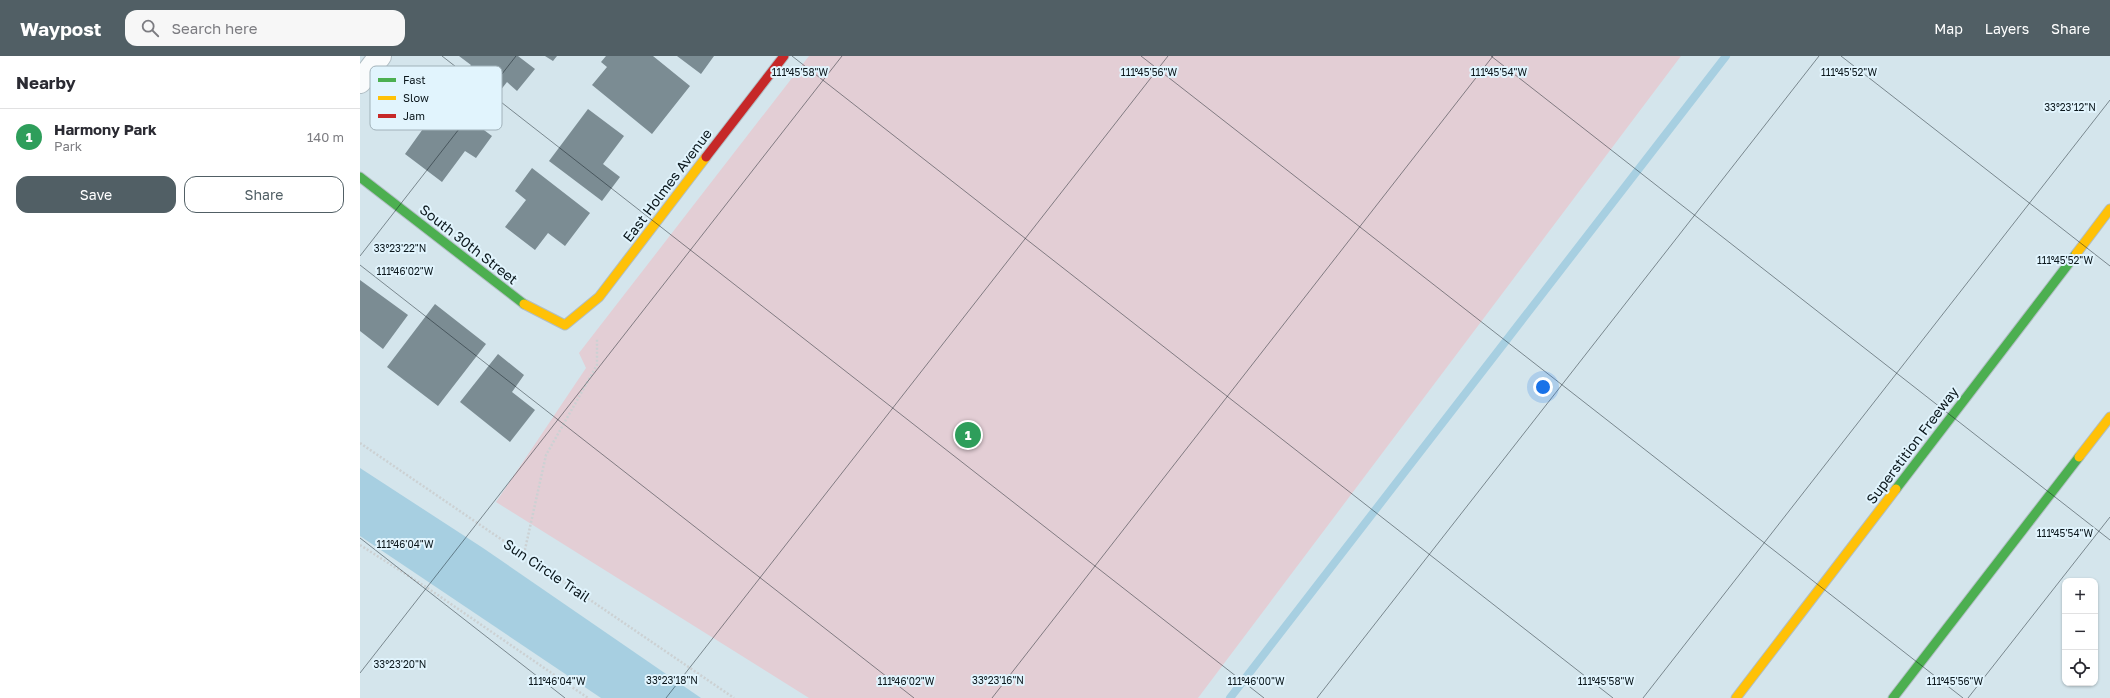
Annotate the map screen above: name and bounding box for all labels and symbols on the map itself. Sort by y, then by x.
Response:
legend [370,66,502,130]
text: 111°45'58"W [772,66,829,78]
text: 111°45'56"W [1121,66,1178,78]
text: 111°45'54"W [1471,66,1528,78]
text: 111°45'52"W [1821,66,1877,78]
text: Fast [403,73,426,86]
text: Slow [403,91,429,104]
text: 33°23'12"N [2044,101,2096,113]
text: Jam [403,109,425,122]
street label: East Holmes Avenue [619,125,715,245]
street label: South 30th Street [417,200,521,288]
text: 33°23'22"N [374,242,426,254]
text: 111°45'52"W [2037,254,2093,266]
text: 111°46'02"W [377,265,434,277]
your location [1533,377,1553,397]
street label: Superstition Freeway [1862,383,1962,507]
pin: 1 [955,420,981,450]
text: 111°45'54"W [2037,527,2094,539]
street label: Sun Circle Trail [501,535,593,605]
text: 111°46'04"W [376,538,434,550]
text: 33°23'20"N [374,658,426,670]
text: 33°23'18"N [646,674,698,686]
text: 33°23'16"N [972,674,1024,686]
text: 111°46'04"W [528,675,586,687]
text: 111°46'02"W [878,675,935,687]
text: 111°46'00"W [1227,675,1285,687]
text: 111°45'58"W [1578,675,1635,687]
text: 111°45'56"W [1927,675,1984,687]

